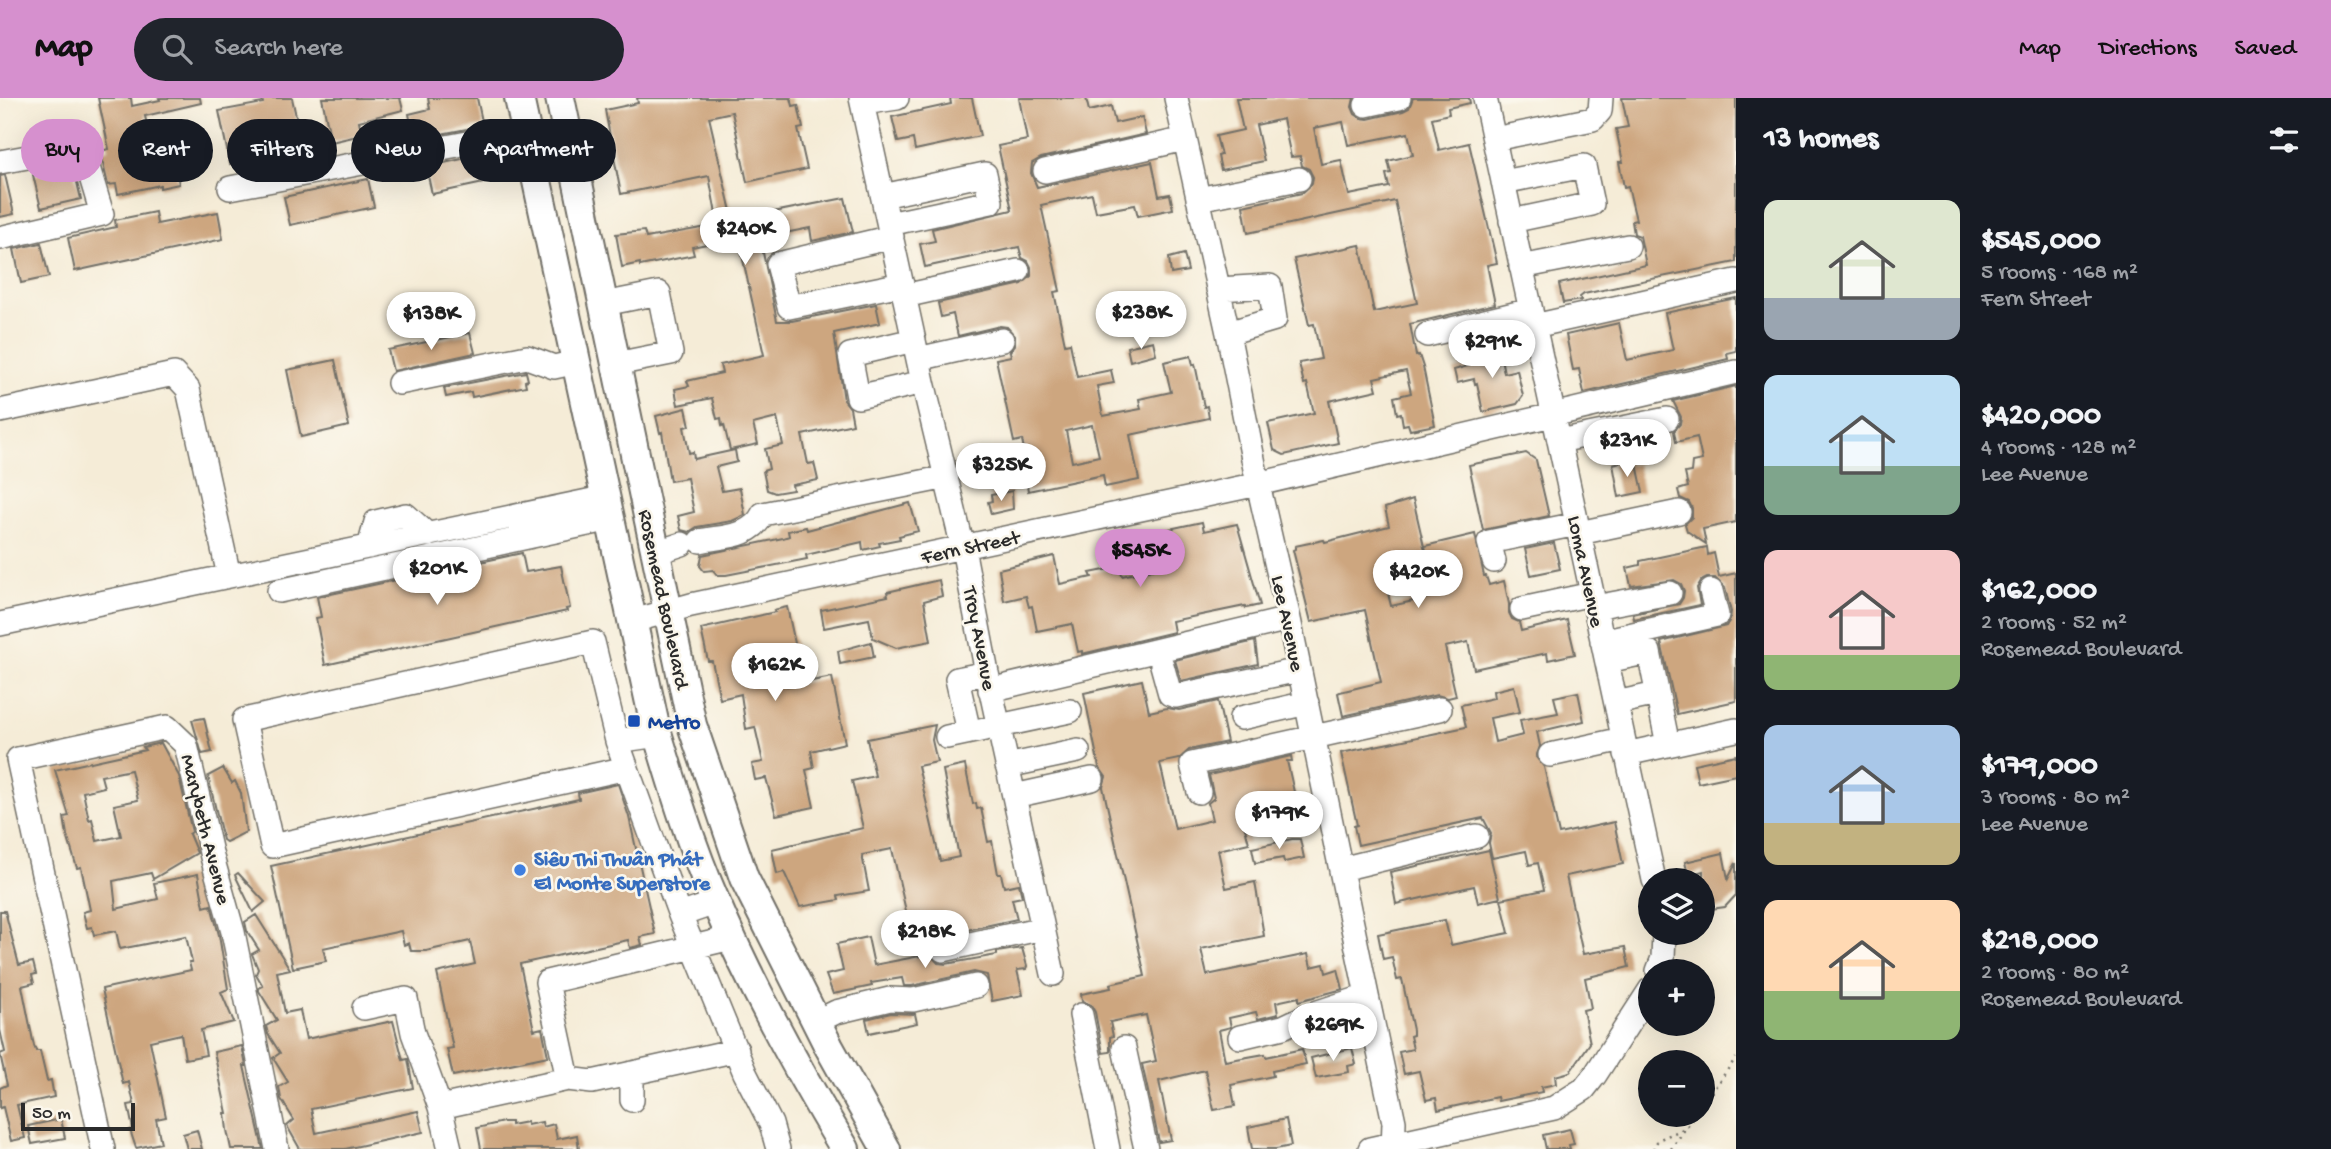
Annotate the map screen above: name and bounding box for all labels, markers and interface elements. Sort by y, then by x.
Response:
search box [134,18,624,81]
text: Map [35,30,92,68]
icon: search [158,30,196,68]
text: Search here [214,34,343,65]
text: Map [2019,35,2061,64]
text: Directions [2099,35,2197,64]
text: Saved [2235,35,2296,64]
chip: Buy [21,119,104,182]
chip: Rent [118,119,213,182]
chip: Filters [227,119,337,182]
chip: New [351,119,445,182]
chip: Apartment [459,119,616,182]
icon: filters [2265,121,2303,159]
text: 13 homes [1764,123,1878,158]
pin: $240K [696,208,794,267]
text: $240K [716,216,774,243]
text: $545,000 [1981,225,2101,260]
icon: home [1820,228,1904,312]
text: 5 rooms · 168 m² [1981,260,2138,287]
text: Fern Street [1981,287,2091,314]
pin: $138K [382,292,480,352]
pin: $238K [1092,292,1190,351]
text: $238K [1112,300,1170,327]
text: $138K [403,301,459,328]
pin: $291K [1443,320,1541,380]
text: $291K [1464,329,1520,356]
text: $420,000 [1981,400,2101,435]
icon: home [1820,403,1904,487]
pin: $231K [1578,420,1676,479]
text: $231K [1599,428,1655,455]
text: 4 rooms · 128 m² [1981,435,2136,462]
pin: $325K [952,444,1050,503]
text: $325K [972,452,1030,479]
text: Lee Avenue [1981,462,2088,489]
street label: Rosemead Boulevard [630,508,693,693]
street label: Loma Avenue [1560,514,1608,631]
street label: Fern Street [918,526,1025,572]
pin: $545K [1091,530,1189,589]
text: $545K [1111,538,1169,565]
pin: $201K [388,547,486,607]
pin: $420K [1369,550,1467,610]
text: $201K [409,556,465,583]
text: $420K [1389,559,1447,586]
street label: Lee Avenue [1263,573,1308,675]
text: $162,000 [1981,575,2097,610]
icon: home [1820,578,1904,662]
street label: Troy Avenue [955,584,1000,694]
text: 2 rooms · 52 m² [1981,610,2127,637]
text: Rosemead Boulevard [1981,637,2181,664]
pin: $162K [726,644,824,703]
text: $162K [747,652,803,679]
place label: Metro [648,712,700,737]
marker: Metro [626,713,642,729]
text: $179,000 [1981,750,2098,785]
street label: Marybeth Avenue [173,752,235,909]
icon: home [1820,753,1904,837]
text: 3 rooms · 80 m² [1981,785,2130,812]
pin: $179K [1230,792,1328,851]
text: $179K [1251,800,1307,827]
text: Lee Avenue [1981,812,2088,839]
place label: Siêu Thi Thuân Phát El Monte Superstore [534,849,711,898]
marker: Siêu Thi Thuân Phát El Monte Superstore [512,862,528,878]
map controls [1638,868,1715,1127]
button: layers [1638,868,1715,945]
pin: $218K [876,910,974,970]
text: $218K [897,919,953,946]
text: $218,000 [1981,925,2098,960]
icon: home [1820,928,1904,1012]
button: + [1638,959,1715,1036]
text: 2 rooms · 80 m² [1981,960,2129,987]
text: Rosemead Boulevard [1981,987,2181,1014]
pin: $269K [1284,1004,1382,1063]
text: $269K [1304,1012,1362,1039]
button: − [1638,1050,1715,1127]
scale bar [21,1100,135,1132]
text: 50 m [32,1103,71,1126]

